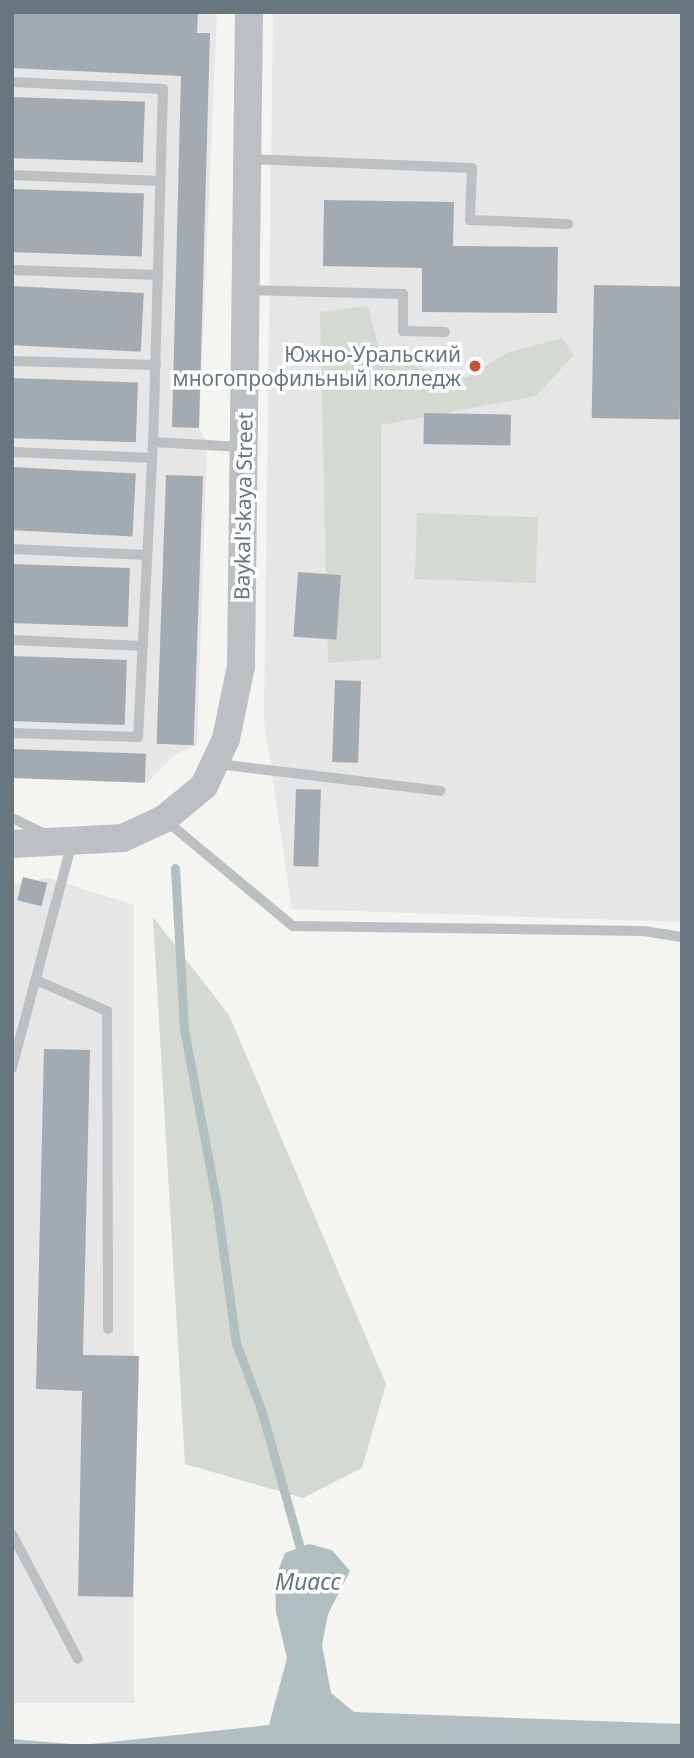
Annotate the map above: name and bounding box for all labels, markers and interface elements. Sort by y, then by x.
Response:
place label: Южно-Уральский многопрофильный колледж [173,341,461,391]
marker: Южно-Уральский многопрофильный колледж [467,358,483,374]
street label: Baykal'skaya Street [229,412,257,600]
water label: Миасс [275,1567,341,1595]

